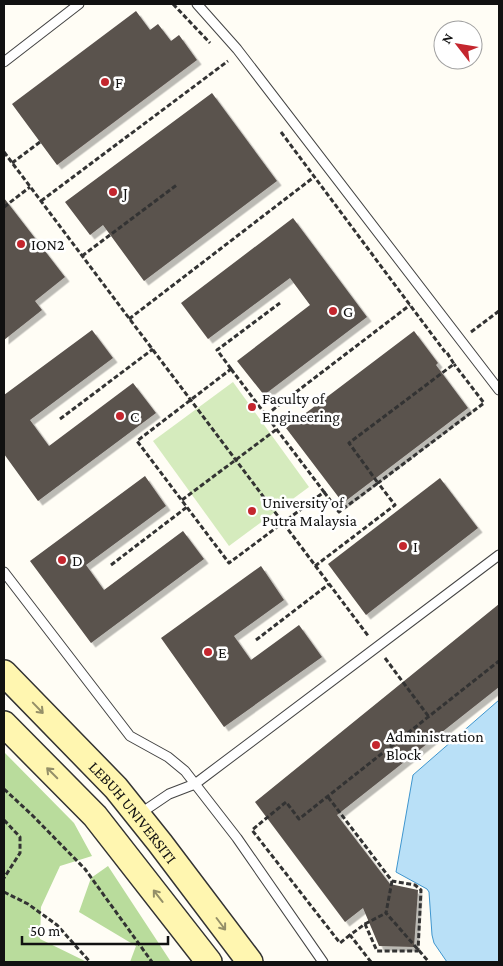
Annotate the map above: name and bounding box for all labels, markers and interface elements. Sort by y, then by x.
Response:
north arrow [433,20,483,70]
text: N [438,30,456,47]
place label: F [115,74,123,91]
marker: F [99,76,111,88]
place label: J [121,184,128,202]
marker: J [107,186,119,198]
place label: ION2 [31,236,65,253]
marker: ION2 [15,238,27,250]
place label: G [343,303,353,320]
marker: G [327,305,339,317]
place label: Faculty of Engineering [262,390,340,426]
marker: Faculty of Engineering [246,401,258,413]
place label: C [130,408,139,425]
marker: C [114,410,126,422]
place label: University of Putra Malaysia [262,494,358,530]
marker: University of Putra Malaysia [246,505,258,517]
place label: I [413,538,418,555]
marker: I [397,540,409,552]
place label: D [72,552,83,569]
marker: D [56,554,68,566]
place label: E [218,644,227,661]
marker: E [202,646,214,658]
one-way arrow [32,702,44,714]
place label: Administration Block [386,728,484,763]
marker: Administration Block [370,739,382,751]
street label: LEBUH UNIVERSITI [86,758,181,866]
one-way arrow [46,767,58,779]
one-way arrow [152,890,163,903]
scale bar [22,914,169,946]
one-way arrow [216,917,226,931]
text: 50 m [30,923,60,939]

